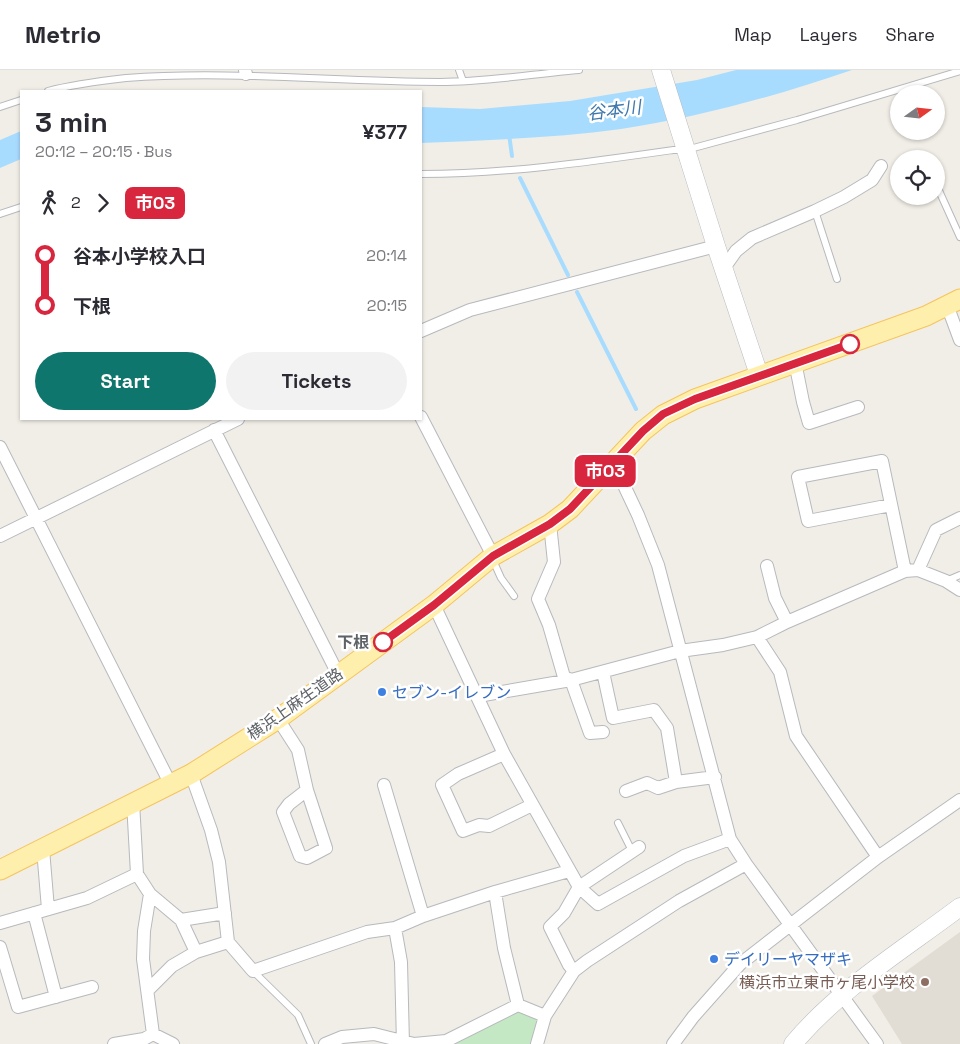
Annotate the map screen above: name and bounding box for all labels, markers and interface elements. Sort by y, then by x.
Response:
text: Metrio [25,19,101,50]
text: Map [734,23,772,46]
text: Layers [800,23,857,46]
text: Share [885,23,935,46]
north arrow [890,85,945,140]
map controls [890,85,945,205]
water label: 谷本川 [586,95,644,125]
text: 3 min [35,104,108,140]
text: ¥377 [363,120,407,145]
text: 20:12 – 20:15 · Bus [35,141,173,162]
button: locate [890,150,945,205]
icon: walk [35,189,63,217]
icon: forward [89,189,117,217]
text: 市03 [135,191,175,214]
text: 2 [71,192,81,213]
text: 谷本小学校入口 [73,244,206,269]
text: 20:14 [366,245,407,266]
text: 下根 [73,294,111,319]
text: 20:15 [367,295,407,316]
unlabelled marker [840,334,860,354]
button: Start [35,352,216,410]
button: Tickets [226,352,407,410]
line badge: 市03 [576,455,634,487]
text: 市03 [585,459,625,482]
place label: 下根 [337,632,369,653]
marker: 下根 [373,632,393,652]
street label: 横浜上麻生道路 [243,663,347,745]
place label: セブン-イレブン [392,682,511,703]
marker: セブン-イレブン [376,686,388,698]
place label: デイリーヤマザキ [724,949,852,970]
marker: デイリーヤマザキ [708,953,720,965]
place label: 横浜市立東市ヶ尾小学校 [739,972,915,993]
marker: 横浜市立東市ヶ尾小学校 [919,976,931,988]

